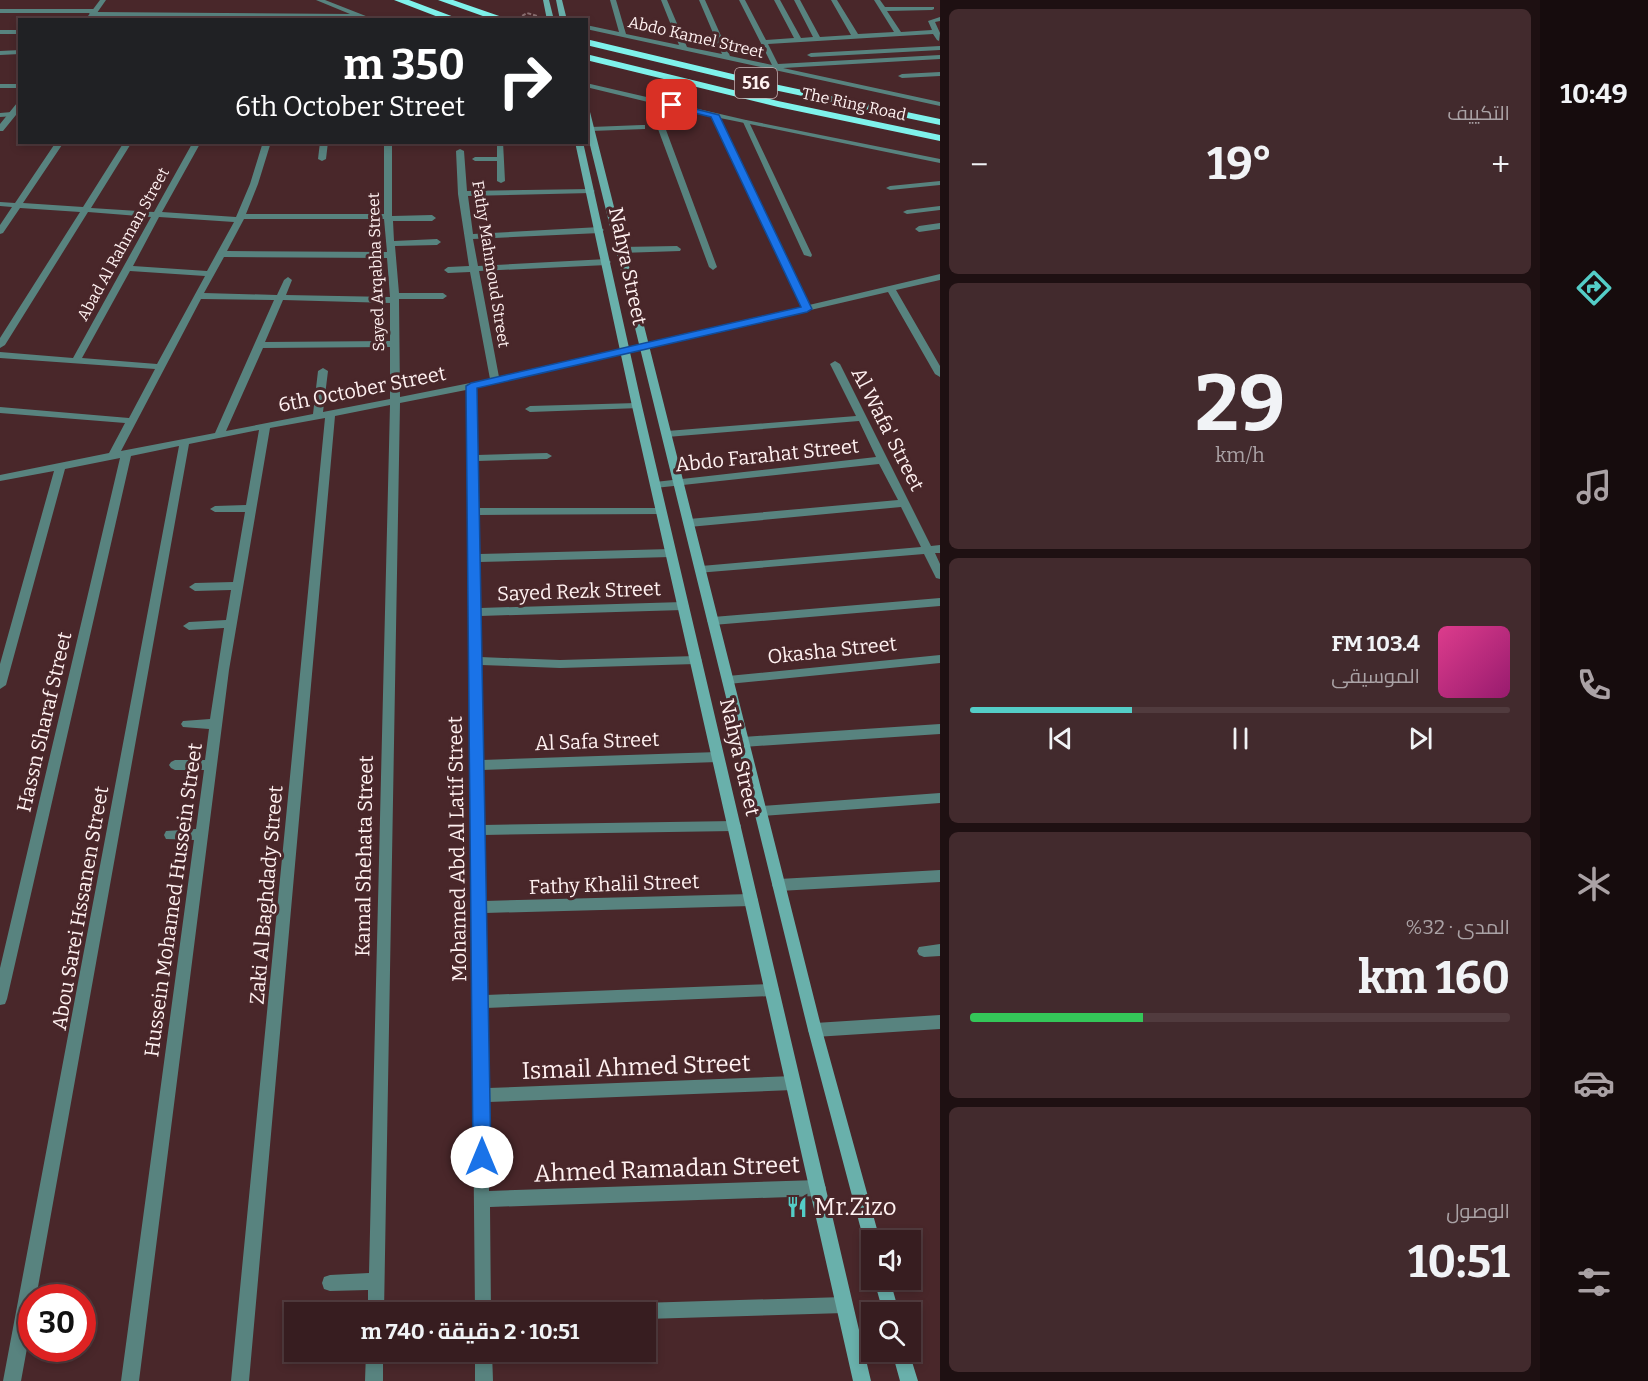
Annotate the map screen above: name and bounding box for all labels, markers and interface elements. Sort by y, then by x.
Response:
street label: Abdo Kamel Street [626,12,766,62]
text: 350 m [344,40,465,90]
icon: right [486,42,564,120]
road number: 516 [735,68,777,98]
text: 10:49 [1560,78,1628,110]
pin [646,79,697,130]
street label: The Ring Road [800,84,908,124]
icon: arrive [655,88,688,121]
text: 6th October Street [235,91,465,123]
text: التكييف [1447,101,1510,125]
text: 19° [1207,137,1272,191]
text: − [970,145,988,185]
text: + [1491,145,1510,185]
street label: Abad Al Rahman Street [73,164,173,324]
street label: Fathy Mahmoud Street [468,179,514,349]
street label: Sayed Arqabha Street [364,192,388,352]
street label: Nahya Street [604,205,652,327]
icon: directions [1573,267,1615,309]
text: 29 [1195,357,1285,451]
street label: 6th October Street [276,361,448,417]
street label: Al Wafa' Street [847,363,929,495]
street label: Abdo Farahat Street [674,433,860,477]
text: km/h [1215,443,1265,467]
icon: music [1573,466,1615,508]
street label: Sayed Rezk Street [497,576,661,606]
street label: Hassn Sharaf Street [12,630,76,814]
text: 103.4 FM [1331,630,1420,657]
street label: Okasha Street [766,631,898,669]
text: الموسيقى [1331,664,1420,688]
icon: phone [1573,664,1615,706]
street label: Nahya Street [715,696,765,818]
street label: Mohamed Abd Al Latif Street [443,716,471,982]
icon: previous [1044,722,1077,755]
icon: pause [1224,722,1257,755]
icon: next [1404,722,1437,755]
street label: Al Safa Street [534,727,660,755]
street label: Hussein Mohamed Hussein Street [139,742,207,1058]
street label: Kamal Shehata Street [350,755,378,957]
street label: Abou Sarei Hssanen Street [47,784,113,1032]
street label: Zaki Al Baghdady Street [244,784,288,1006]
icon: climate [1573,863,1615,905]
street label: Fathy Khalil Street [528,869,700,899]
text: المدى · 32% [1406,915,1510,939]
text: 160 km [1358,951,1510,1005]
street label: Ismail Ahmed Street [521,1049,751,1085]
icon: car [1573,1062,1615,1104]
position arrow [450,1125,514,1189]
street label: Ahmed Ramadan Street [534,1150,801,1188]
place label: Mr.Zizo [814,1193,897,1221]
restaurant icon: Mr.Zizo [785,1195,809,1219]
text: الوصول [1446,1199,1510,1223]
map controls [861,1230,921,1362]
button: sound [861,1230,921,1290]
text: 10:51 [1408,1235,1510,1289]
icon: filters [1573,1261,1615,1303]
speed limit sign: 30 [18,1284,96,1362]
button: search [861,1302,921,1362]
text: 10:51 · 2 دقيقة · 740 m [361,1318,579,1345]

